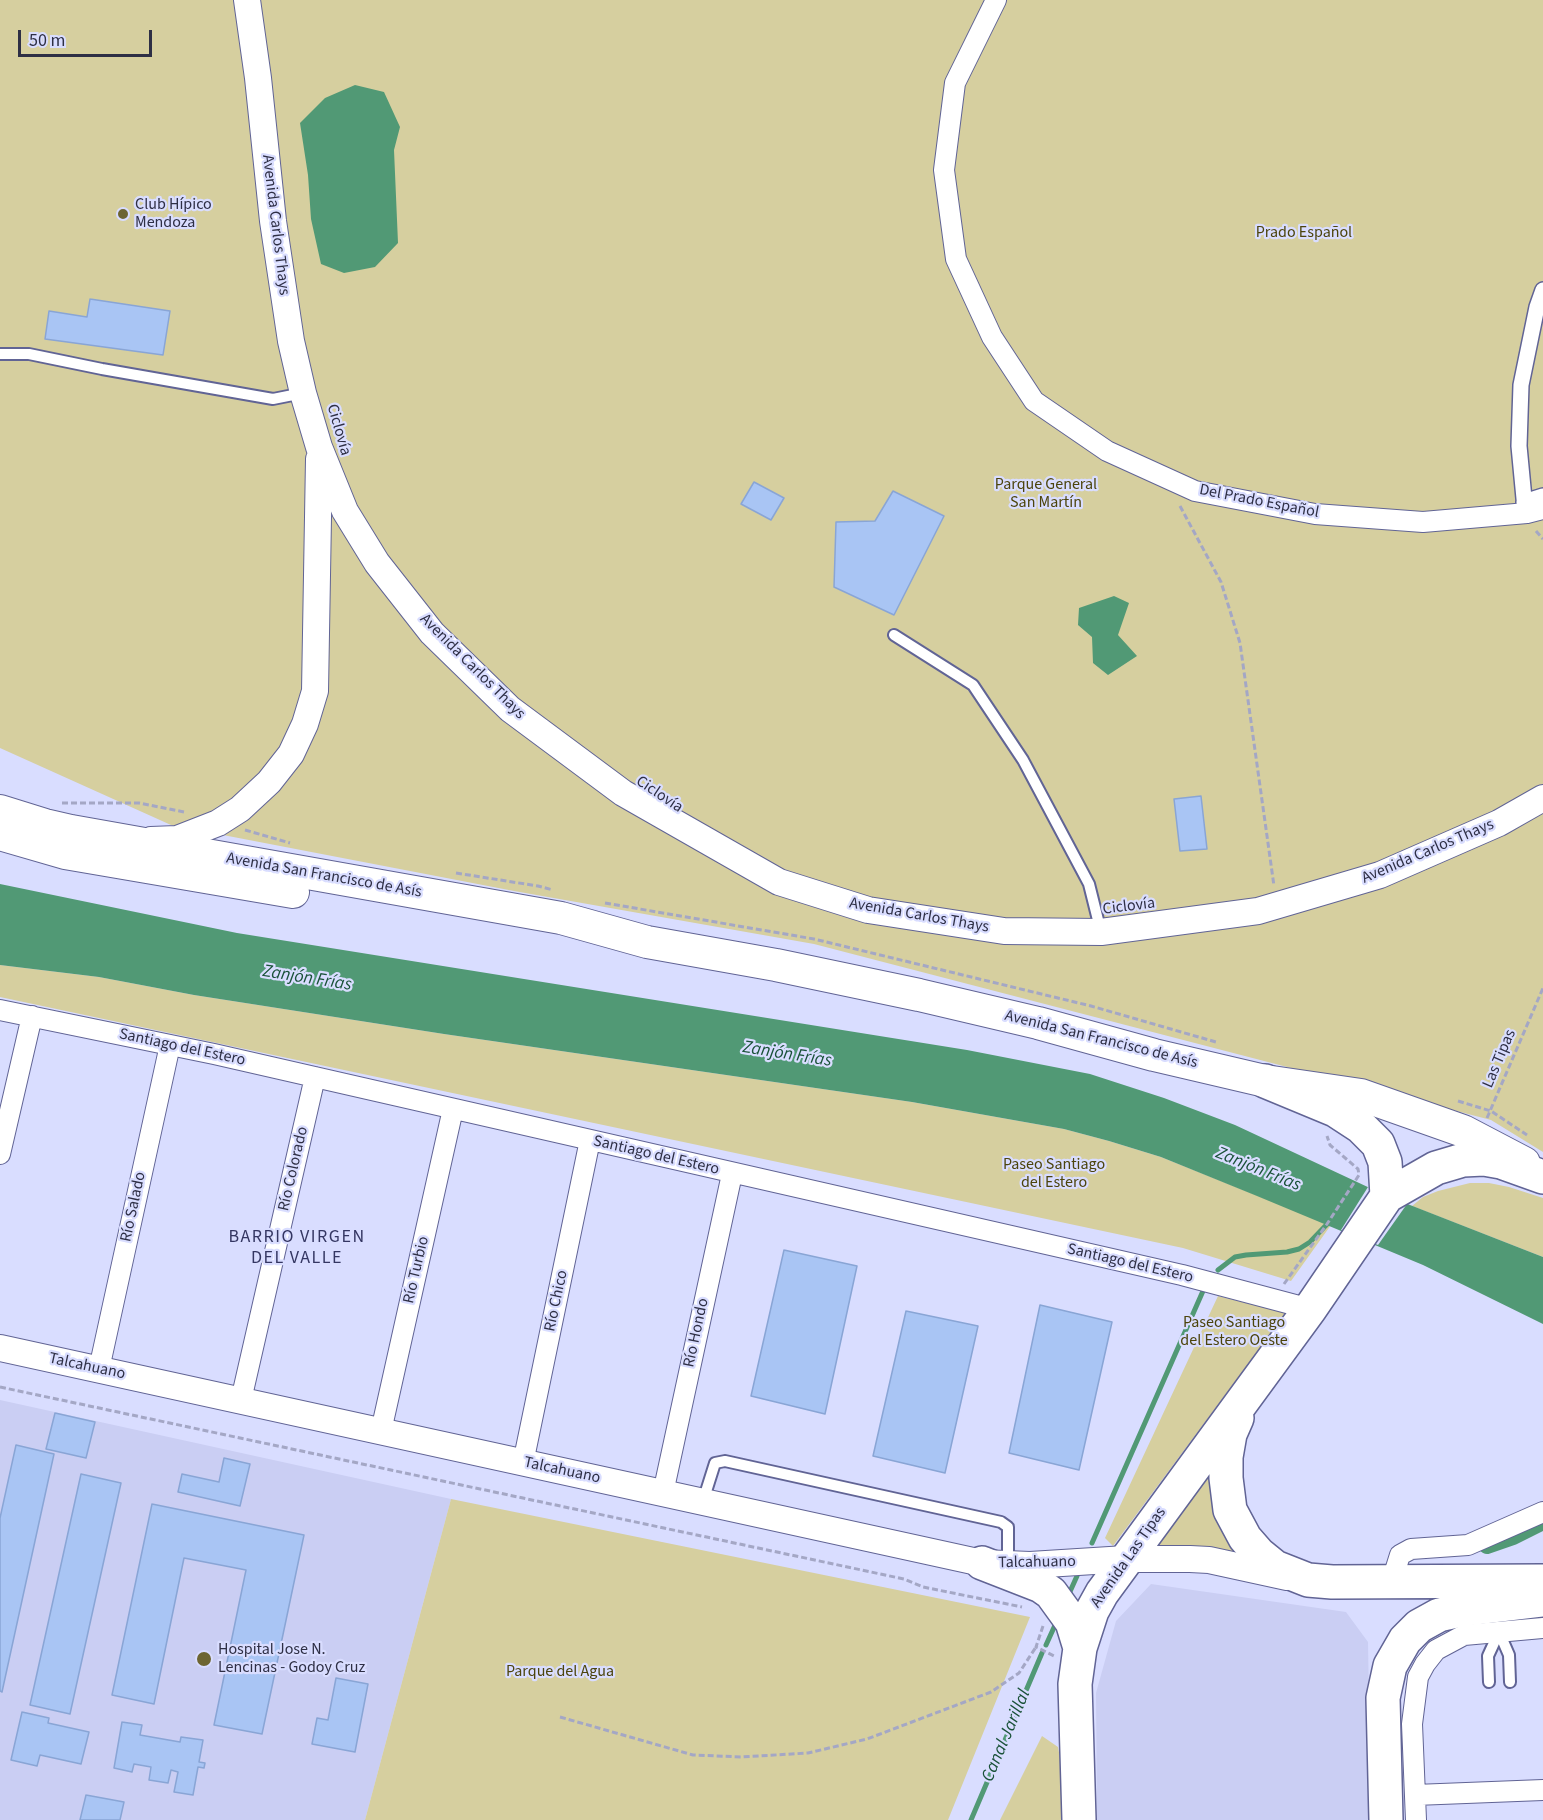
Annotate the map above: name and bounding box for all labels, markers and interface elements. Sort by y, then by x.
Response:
scale bar [21,18,154,56]
text: 50 m [29,28,65,53]
street label: Avenida Carlos Thays [257,154,293,296]
place label: Club Hípico Mendoza [135,195,212,233]
marker: Club Hípico Mendoza [116,207,130,221]
park label: Prado Español [1256,223,1352,243]
street label: Ciclovía [322,402,354,458]
park label: Parque General San Martín [995,475,1097,513]
street label: Del Prado Español [1198,481,1320,523]
street label: Avenida Carlos Thays [415,610,529,724]
street label: Ciclovía [632,772,686,818]
street label: Avenida Carlos Thays [1359,815,1497,889]
street label: Avenida San Francisco de Asís [225,849,423,903]
street label: Avenida Carlos Thays [848,894,990,938]
street label: Ciclovía [1102,894,1156,920]
water label: Zanjón Frías [261,961,353,997]
street label: Avenida San Francisco de Asís [1003,1007,1199,1073]
street label: Santiago del Estero [117,1025,247,1071]
street label: Las Tipas [1479,1027,1521,1091]
water label: Zanjón Frías [741,1037,833,1073]
street label: Río Colorado [275,1125,313,1213]
street label: Santiago del Estero [591,1132,721,1180]
water label: Zanjón Frías [1212,1143,1304,1197]
park label: Paseo Santiago del Estero [1003,1155,1105,1193]
street label: Río Salado [117,1170,151,1244]
district label: BARRIO VIRGEN DEL VALLE [228,1227,366,1270]
street label: Río Turbio [400,1234,434,1306]
street label: Santiago del Estero [1065,1240,1195,1288]
street label: Río Chico [541,1269,573,1333]
street label: Río Hondo [680,1297,714,1369]
park label: Paseo Santiago del Estero Oeste [1180,1313,1288,1351]
street label: Talcahuano [47,1350,127,1384]
street label: Talcahuano [522,1454,602,1488]
street label: Avenida Las Tipas [1087,1504,1171,1612]
street label: Talcahuano [998,1553,1076,1573]
place label: Hospital Jose N. Lencinas - Godoy Cruz [218,1640,365,1678]
marker: Hospital Jose N. Lencinas - Godoy Cruz [195,1650,213,1668]
park label: Parque del Agua [506,1662,614,1682]
water label: Canal Jarillal [978,1687,1036,1785]

